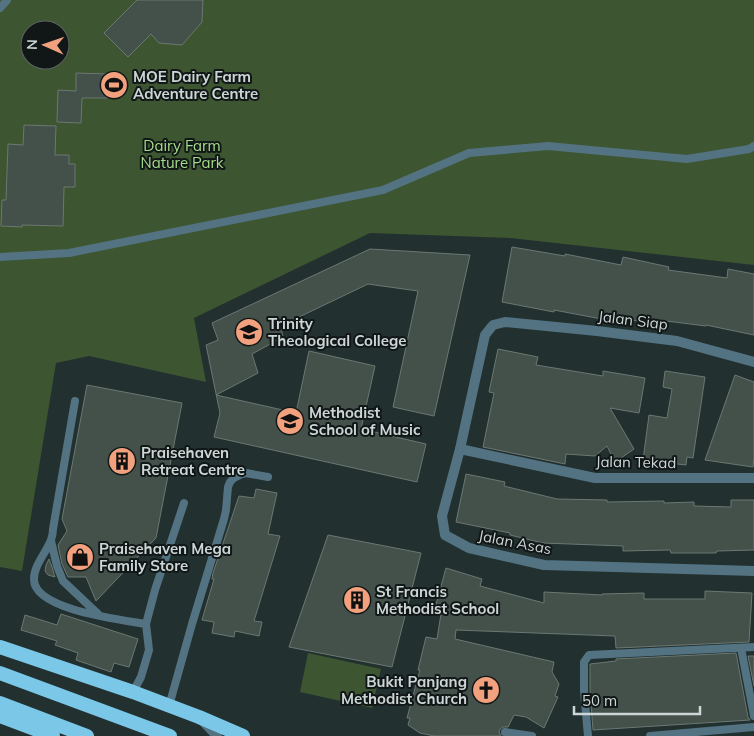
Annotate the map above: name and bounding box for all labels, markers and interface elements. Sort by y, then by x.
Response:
north arrow [20,20,70,70]
text: N [23,39,41,50]
place label: MOE Dairy Farm Adventure Centre [133,67,258,103]
sports icon: MOE Dairy Farm Adventure Centre [99,70,129,100]
park label: Dairy Farm Nature Park [140,136,224,172]
street label: Jalan Siap [597,306,669,334]
place label: Trinity Theological College [268,314,407,350]
school or university icon: Trinity Theological College [234,317,264,347]
place label: Methodist School of Music [309,403,421,439]
school or university icon: Methodist School of Music [275,406,305,436]
place label: Praisehaven Retreat Centre [141,443,245,479]
building icon: Praisehaven Retreat Centre [107,446,137,476]
street label: Jalan Tekad [595,452,677,472]
street label: Jalan Asas [477,526,553,558]
place label: Praisehaven Mega Family Store [99,539,231,575]
shop icon: Praisehaven Mega Family Store [65,542,95,572]
place label: St Francis Methodist School [376,582,499,618]
building icon: St Francis Methodist School [342,585,372,615]
place label: Bukit Panjang Methodist Church [341,672,467,708]
church icon: Bukit Panjang Methodist Church [471,675,501,705]
scale bar [574,684,700,716]
text: 50 m [582,691,617,710]

